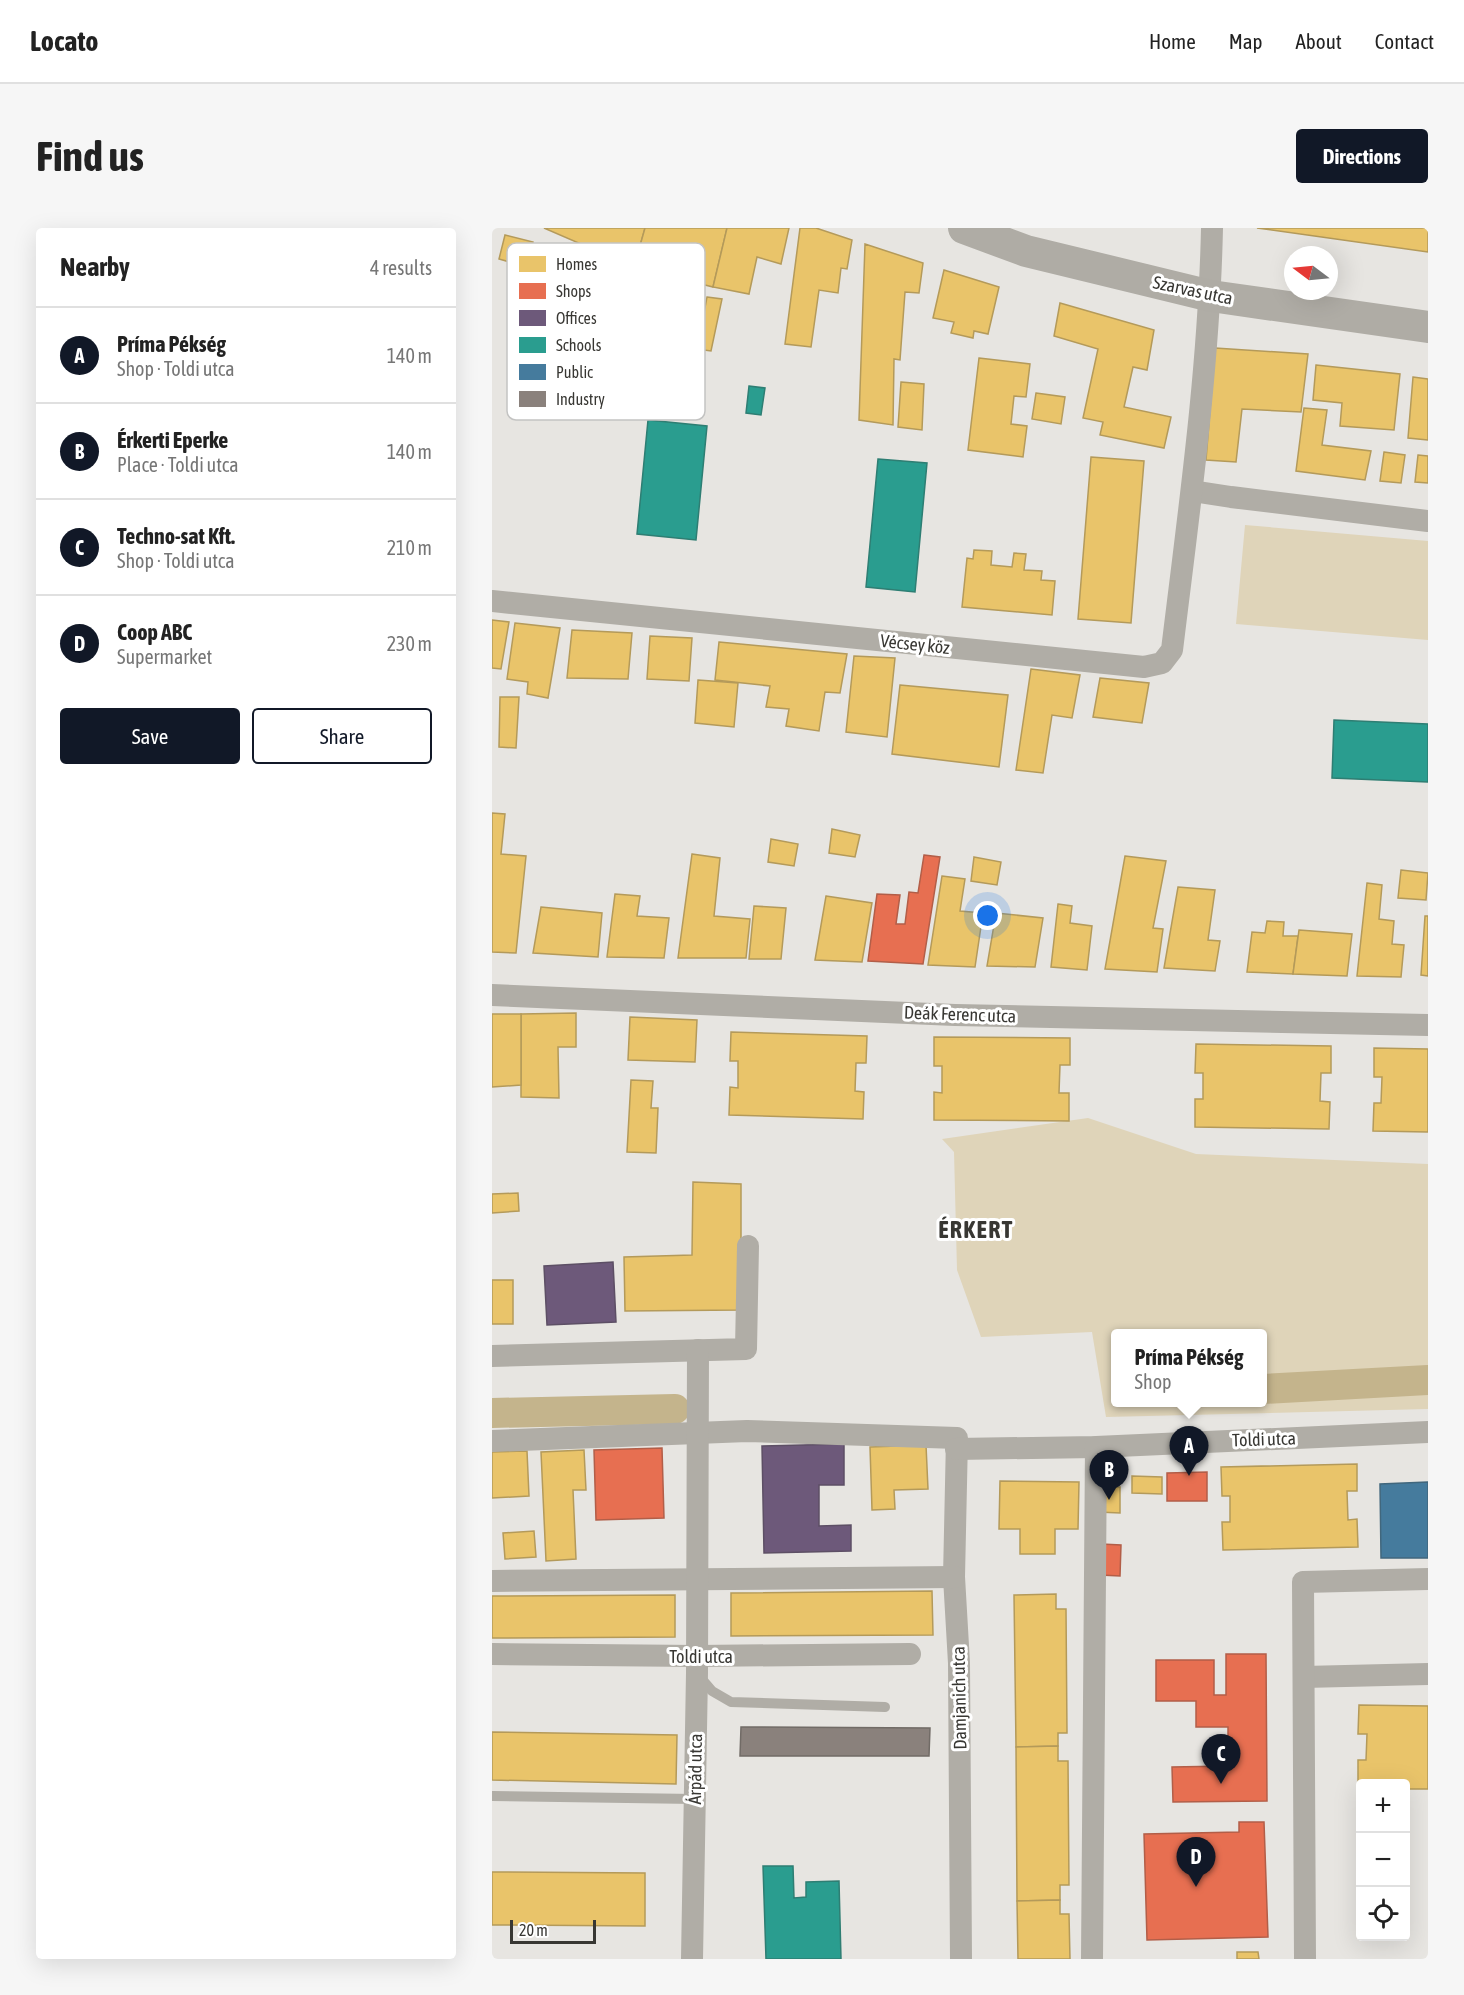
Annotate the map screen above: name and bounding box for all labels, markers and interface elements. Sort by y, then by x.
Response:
text: Locato [30,25,98,57]
text: Home [1149,29,1196,53]
text: Map [1229,29,1263,53]
text: About [1296,29,1342,53]
text: Contact [1375,29,1434,53]
button: Directions [1296,129,1428,183]
text: Find us [36,132,144,180]
legend [507,243,705,420]
north arrow [1284,246,1338,300]
text: Nearby [60,252,130,282]
text: Homes [556,255,598,273]
text: 4 results [370,256,432,279]
street label: Szarvas utca [1151,271,1235,309]
text: Shops [556,282,592,301]
text: Offices [556,309,597,327]
text: Príma Pékség [117,331,226,357]
text: Schools [556,336,602,354]
text: A [75,344,84,367]
text: 140 m [387,344,432,367]
text: Shop · Toldi utca [117,357,235,380]
text: Public [556,363,593,381]
text: Industry [556,390,605,409]
text: Érkerti Eperke [117,427,228,453]
text: B [75,440,84,463]
text: 140 m [387,440,432,463]
text: Place · Toldi utca [117,453,238,476]
text: Techno-sat Kft. [117,523,235,549]
text: C [75,536,84,559]
text: 210 m [387,536,432,559]
text: Shop · Toldi utca [117,549,235,572]
text: Coop ABC [117,619,192,645]
street label: Vécsey köz [879,630,951,658]
text: D [74,632,85,655]
text: 230 m [387,632,432,655]
text: Supermarket [117,645,212,668]
button: Save [60,708,240,764]
button: Share [252,708,432,764]
your location [973,901,1002,930]
street label: Deák Ferenc utca [904,1002,1016,1026]
district label: ÉRKERT [938,1216,1014,1243]
popup [1111,1329,1267,1407]
text: Príma Pékség [1135,1344,1243,1370]
text: Shop [1135,1370,1172,1393]
pin: A [1170,1426,1208,1476]
street label: Toldi utca [1232,1427,1296,1451]
pin: B [1090,1450,1128,1500]
street label: Toldi utca [669,1646,733,1667]
street label: Damjanich utca [948,1646,970,1750]
street label: Árpád utca [684,1733,706,1805]
pin: C [1202,1734,1240,1784]
map controls [1356,1779,1410,1941]
button: + [1356,1779,1410,1833]
button: − [1356,1833,1410,1887]
pin: D [1176,1838,1216,1887]
button: locate [1356,1887,1410,1941]
scale bar [510,1917,596,1944]
text: 20 m [519,1921,548,1939]

